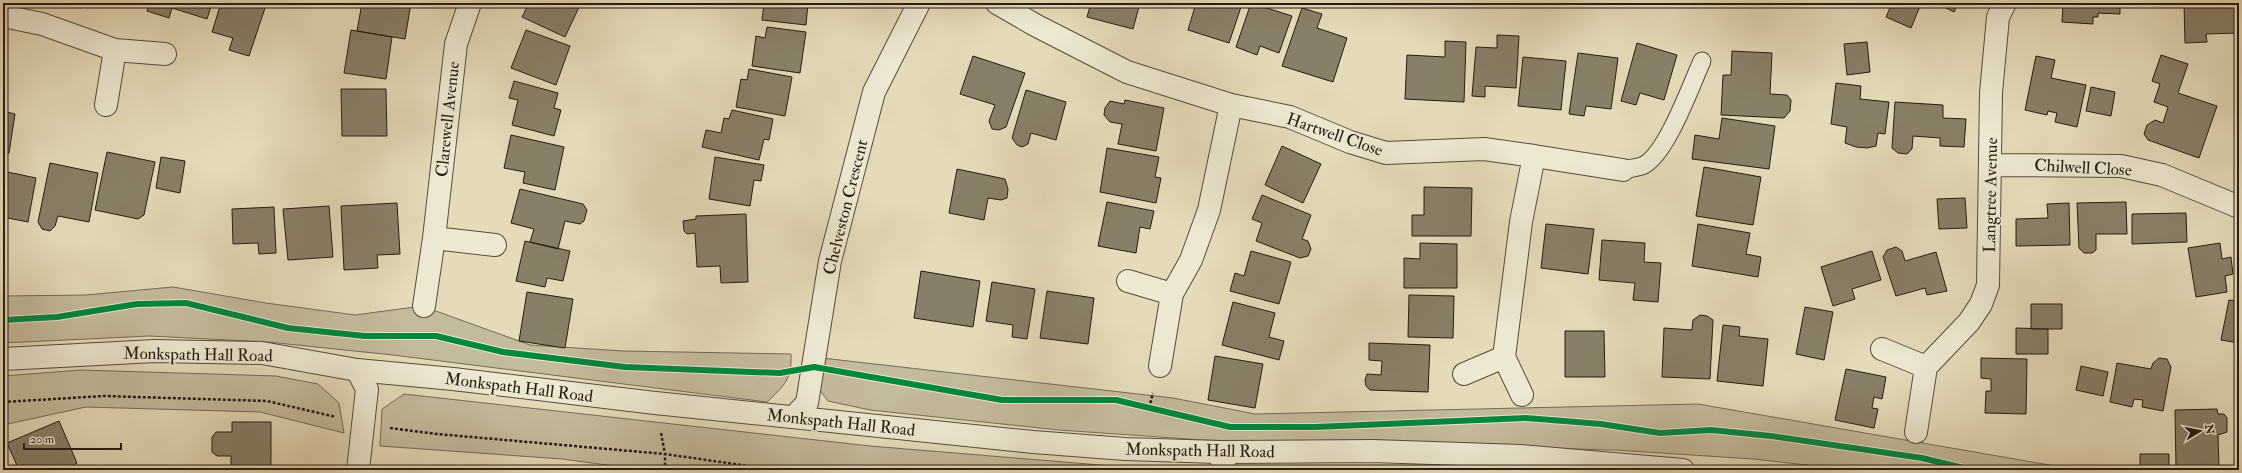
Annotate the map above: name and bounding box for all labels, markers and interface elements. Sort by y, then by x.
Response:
street label: Clarewell Avenue [431,60,464,178]
street label: Hartwell Close [1284,108,1386,161]
street label: Chelveston Crescent [819,137,873,277]
street label: Langtree Avenue [1979,137,2002,253]
street label: Chilwell Close [2034,154,2132,181]
street label: Monkspath Hall Road [123,343,273,367]
street label: Monkspath Hall Road [443,368,595,408]
street label: Monkspath Hall Road [766,404,917,442]
north arrow [2180,411,2220,451]
text: N [2202,422,2217,436]
scale bar [24,425,121,451]
text: 20 m [30,432,55,447]
street label: Monkspath Hall Road [1125,439,1275,463]

